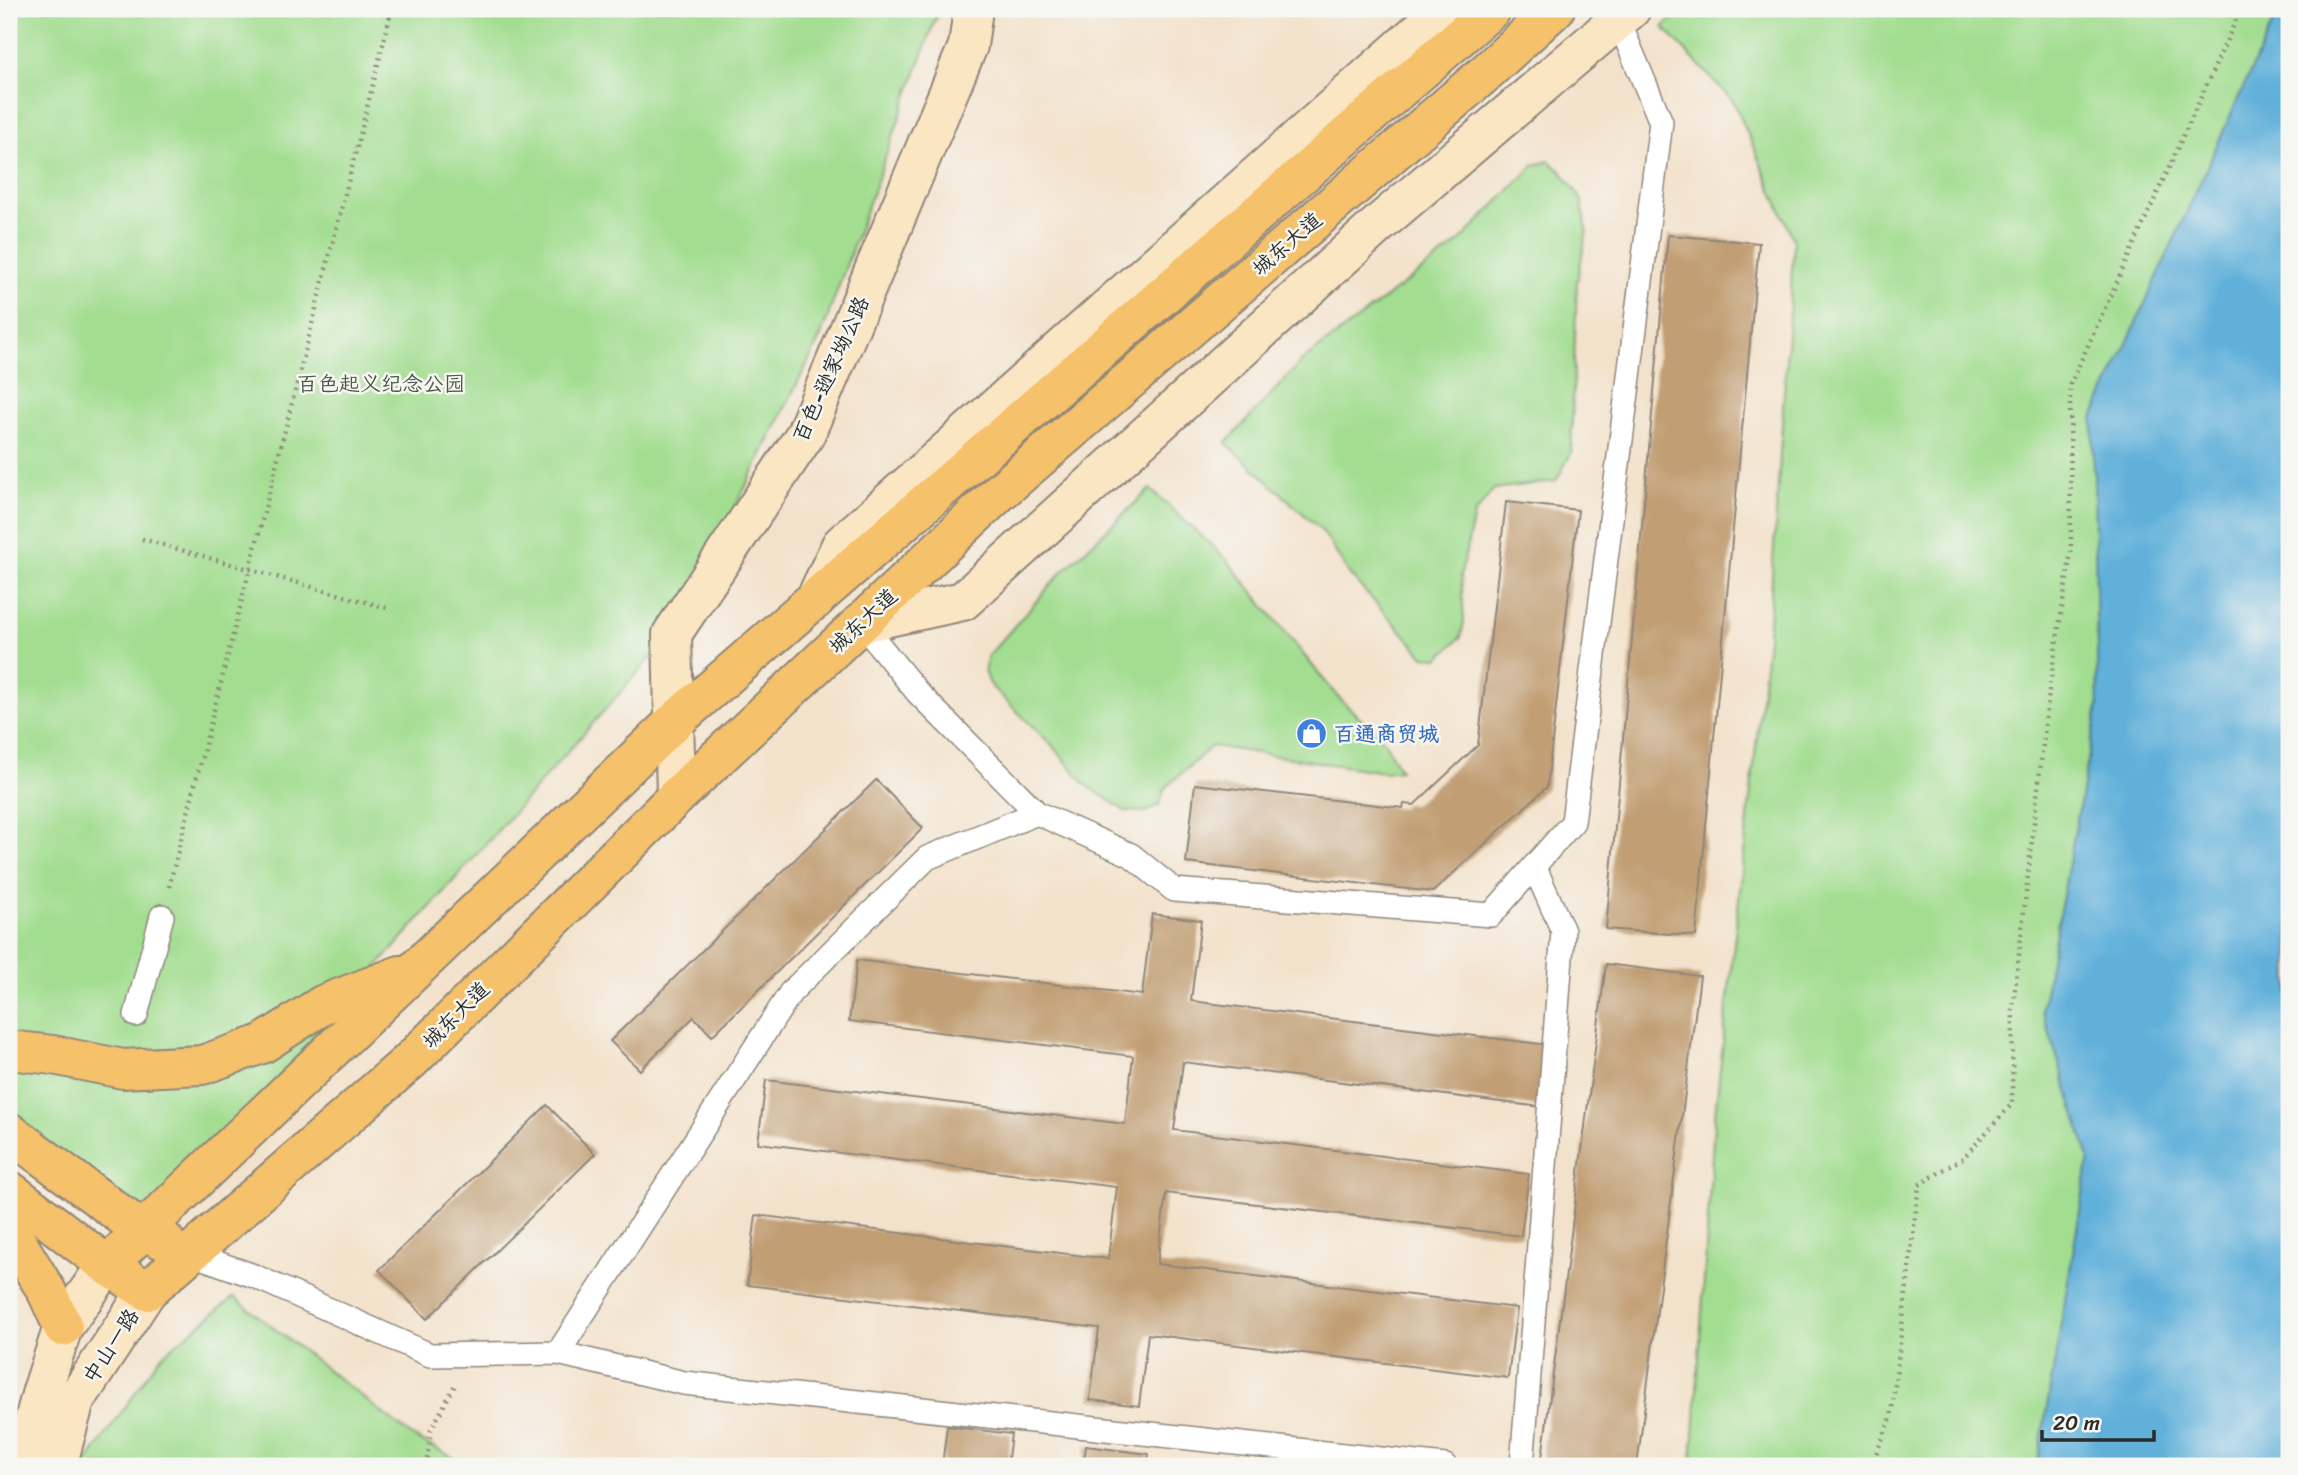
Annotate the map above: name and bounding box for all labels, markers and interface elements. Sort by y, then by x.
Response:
street label: 城东大道 [1243,202,1331,286]
street label: 百色-逊家坳公路 [782,290,880,448]
park label: 百色起义纪念公园 [297,365,465,403]
street label: 城东大道 [819,578,907,664]
place label: 百通商贸城 [1334,715,1439,753]
shop icon: 百通商贸城 [1294,717,1328,751]
street label: 城东大道 [413,972,499,1058]
street label: 中山一路 [72,1300,150,1392]
scale bar [2042,1398,2154,1442]
text: 20 m [2053,1404,2100,1442]

